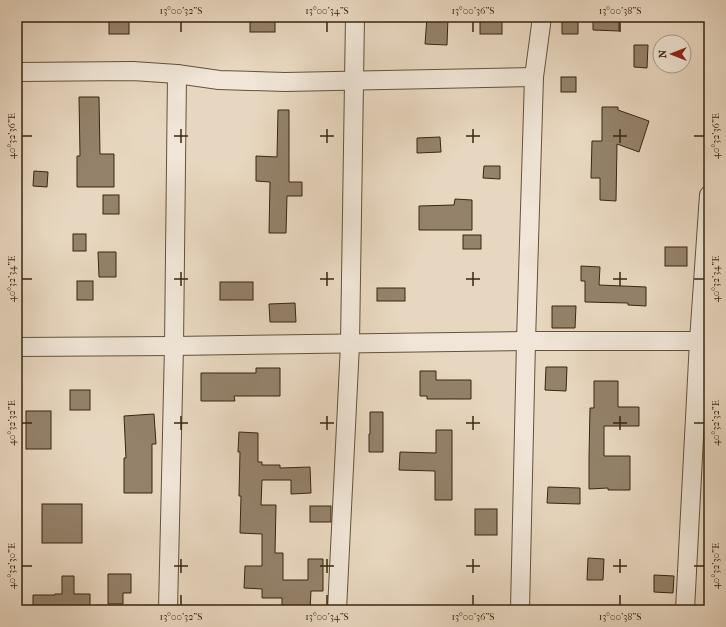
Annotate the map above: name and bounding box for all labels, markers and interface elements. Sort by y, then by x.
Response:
text: 13°00'32"S [160,5,202,17]
text: 13°00'34"S [305,5,349,17]
text: 13°00'36"S [451,5,495,17]
text: 13°00'38"S [599,5,641,17]
north arrow [652,34,692,74]
text: N [656,49,669,58]
text: 40°32'36"E [6,113,18,159]
text: 40°32'36"E [710,113,722,159]
text: 40°32'34"E [6,256,18,302]
text: 40°32'34"E [710,256,722,302]
text: 40°32'32"E [6,400,18,446]
text: 40°32'32"E [710,400,722,446]
text: 40°32'30"E [6,543,18,589]
text: 40°32'30"E [710,543,722,589]
text: 13°00'32"S [160,611,202,623]
text: 13°00'34"S [305,611,349,623]
text: 13°00'36"S [451,611,495,623]
text: 13°00'38"S [599,611,641,623]

